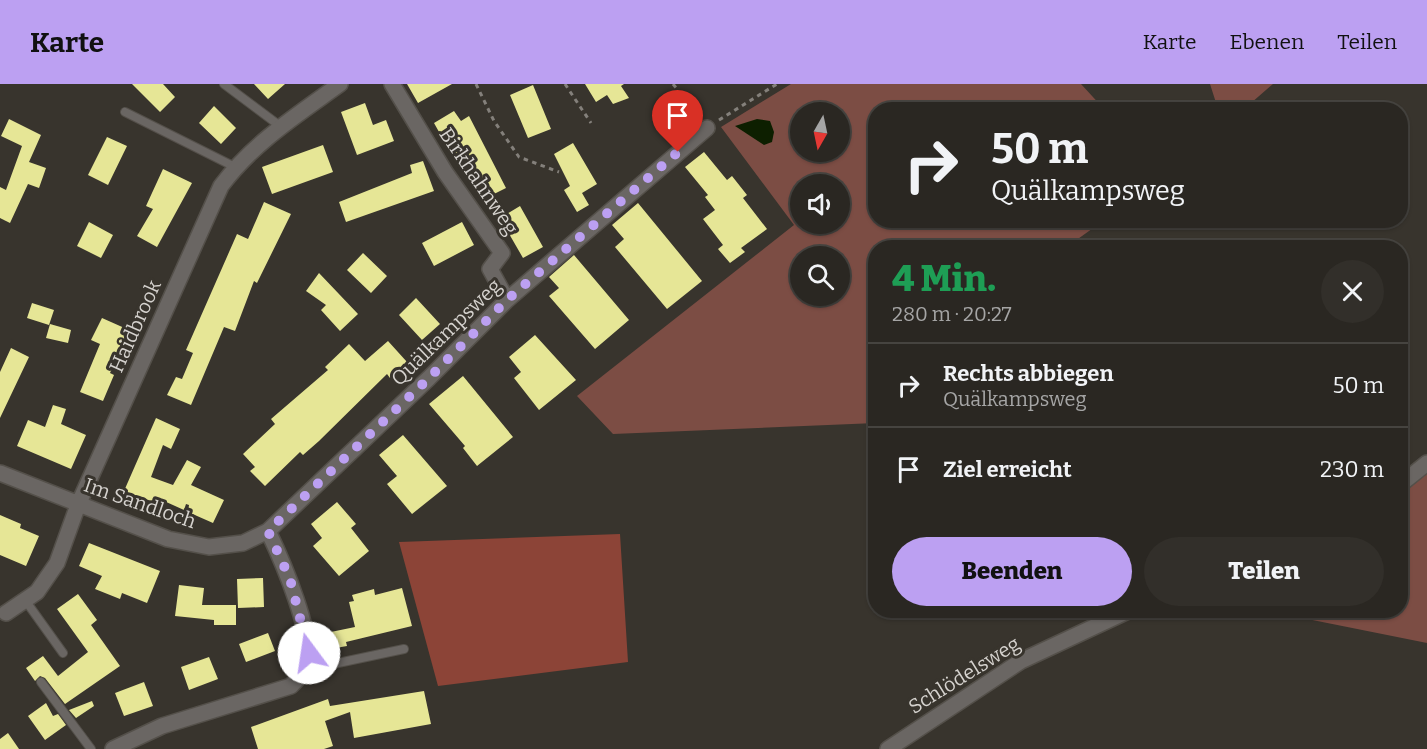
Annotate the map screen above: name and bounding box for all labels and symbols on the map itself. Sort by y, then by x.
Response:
pin [652,90,703,152]
north arrow [790,102,850,162]
street label: Birkhahnweg [434,123,524,239]
street label: Quälkampsweg [386,273,506,391]
street label: Haidbrook [104,275,166,376]
street label: Im Sandloch [81,473,200,534]
position arrow [277,621,341,685]
street label: Schlödelsweg [904,631,1024,719]

